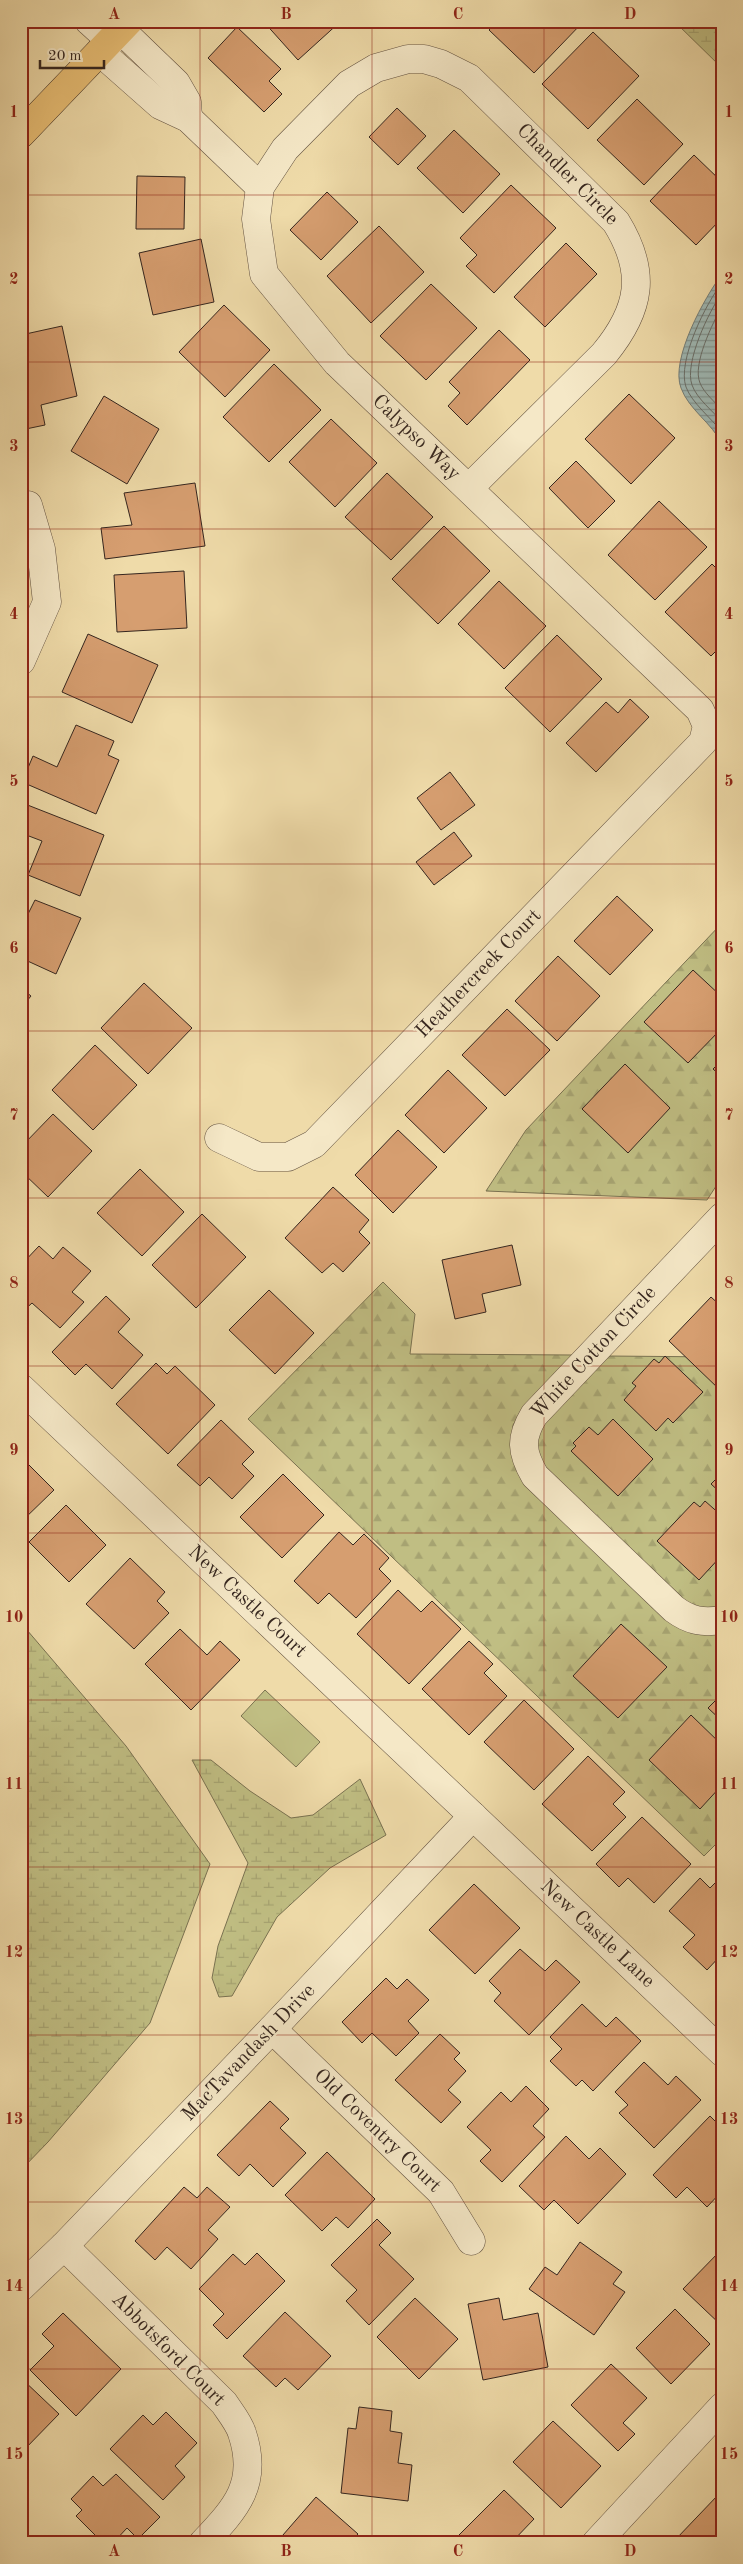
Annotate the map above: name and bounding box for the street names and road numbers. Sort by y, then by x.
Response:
street label: Chandler Circle [513,121,621,229]
street label: Calypso Way [368,391,464,485]
street label: Heathercreek Court [413,906,545,1042]
street label: White Cotton Circle [528,1283,660,1423]
street label: New Castle Court [184,1542,310,1662]
street label: New Castle Lane [536,1876,658,1992]
street label: MacTavandash Drive [179,1981,319,2125]
street label: Old Coventry Court [310,2065,444,2197]
street label: Abbotsford Court [107,2289,229,2411]

